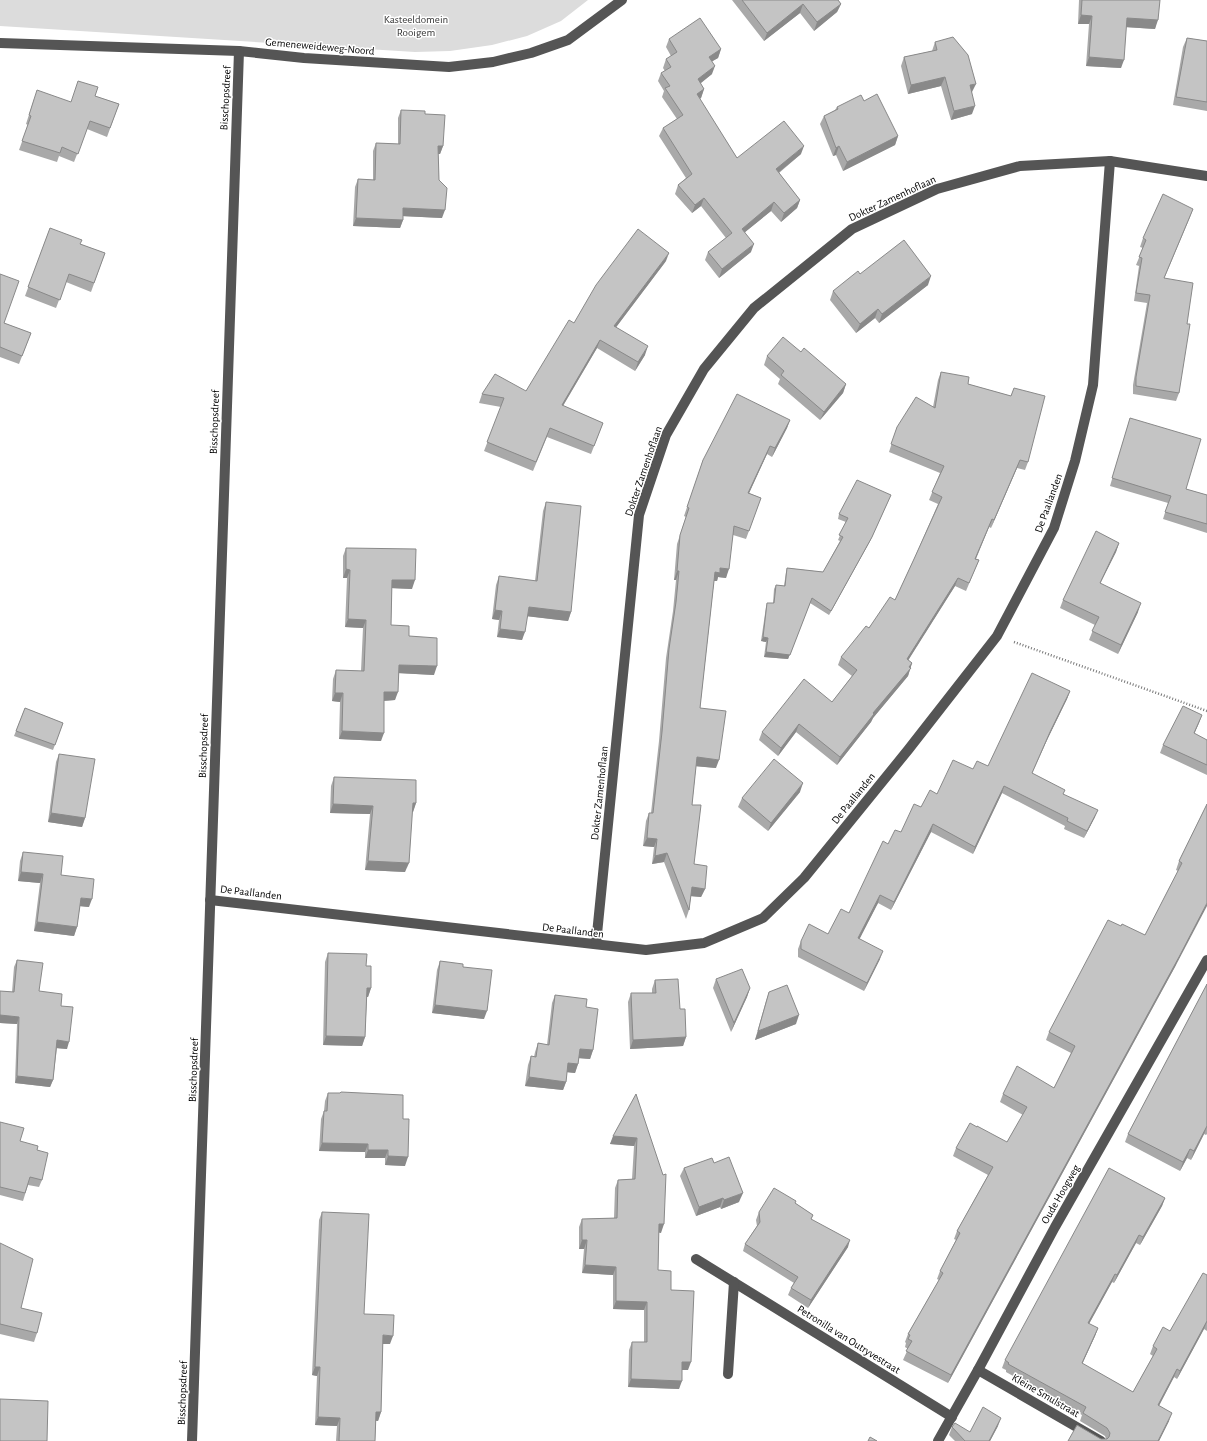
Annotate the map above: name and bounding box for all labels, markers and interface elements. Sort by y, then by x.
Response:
park label: Kasteeldomein Rooigem [384,14,448,38]
street label: Gemeneweideweg-Noord [265,36,375,57]
street label: Bisschopsdreef [218,65,233,130]
street label: Dokter Zamenhoflaan [847,173,937,223]
street label: Bisschopsdreef [208,389,221,454]
street label: Dokter Zamenhoflaan [623,425,664,518]
street label: De Paallanden [1033,472,1064,534]
street label: Bisschopsdreef [197,713,210,778]
street label: Dokter Zamenhoflaan [589,745,610,841]
street label: De Paallanden [830,771,877,826]
street label: De Paallanden [219,883,282,902]
street label: De Paallanden [541,921,604,940]
street label: Bisschopsdreef [187,1037,200,1102]
street label: Oude Hoogweg [1039,1162,1082,1226]
street label: Petronilla van Outryvestraat [795,1303,903,1376]
street label: Bisschopsdreef [176,1360,189,1425]
street label: Kleine Smulstraat [1010,1372,1082,1419]

